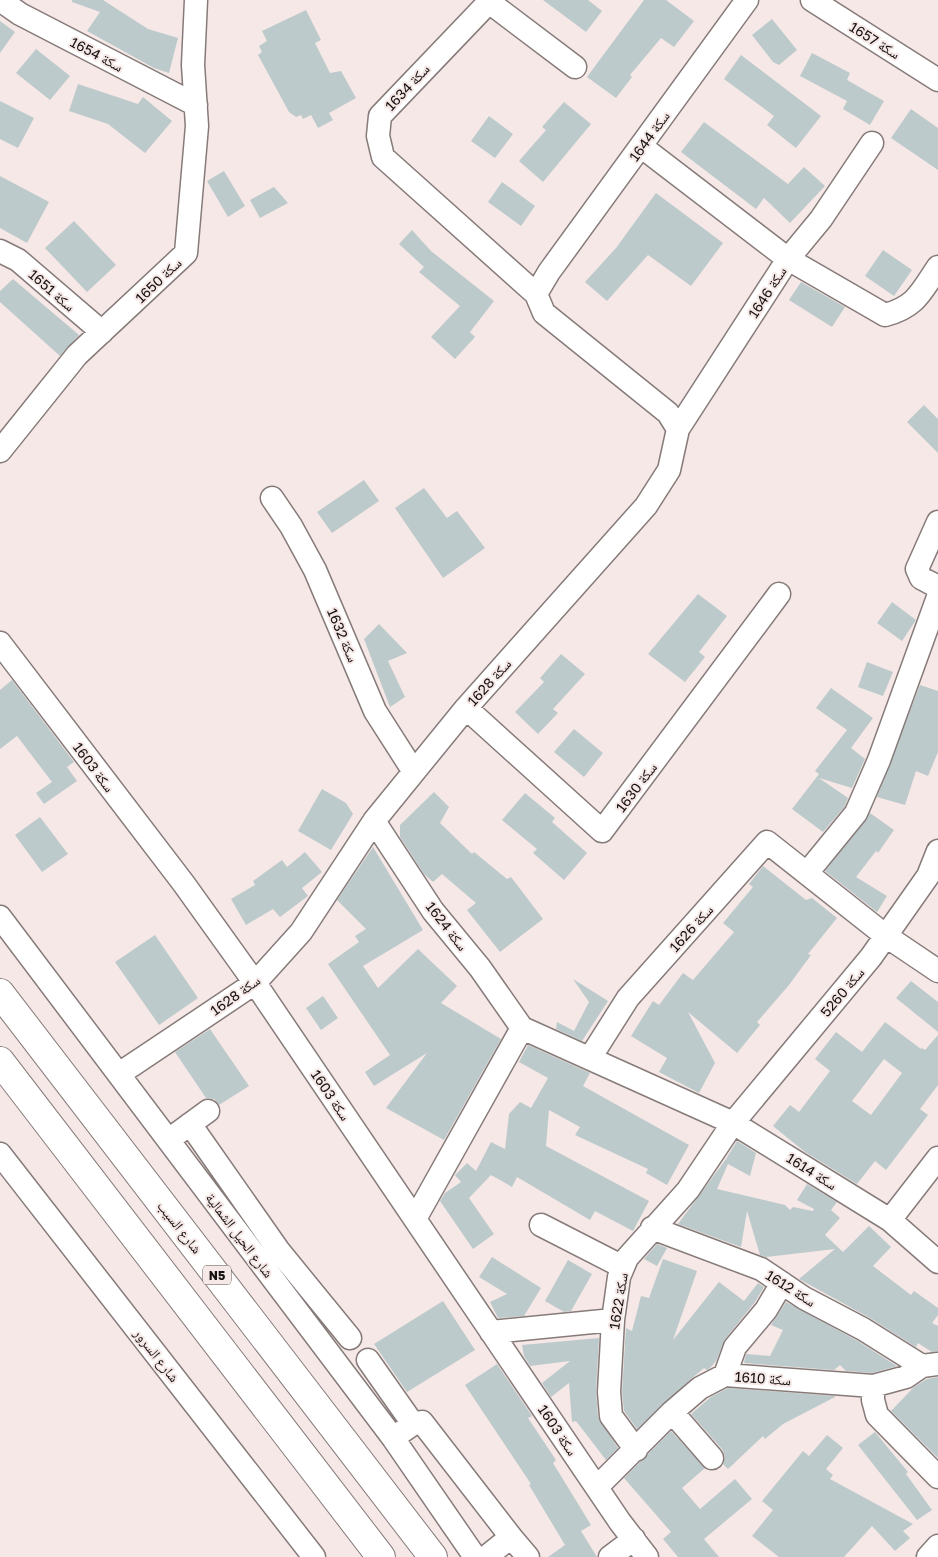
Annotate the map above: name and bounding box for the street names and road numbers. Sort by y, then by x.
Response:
street label: سكة 1657 [847,18,903,62]
street label: سكة 1654 [68,33,126,75]
street label: سكة 1634 [381,60,433,114]
street label: سكة 1644 [625,108,673,164]
street label: سكة 1650 [131,254,185,306]
street label: سكة 1646 [744,263,790,321]
street label: سكة 1651 [25,265,79,315]
street label: سكة 1632 [324,605,362,665]
street label: سكة 1628 [463,655,515,709]
street label: سكة 1603 [70,739,118,795]
street label: سكة 1630 [612,759,660,815]
street label: سكة 1624 [423,898,471,954]
street label: سكة 1626 [666,901,716,955]
street label: سكة 5260 [817,964,867,1020]
street label: سكة 1628 [207,971,263,1019]
street label: سكة 1603 [308,1066,354,1124]
street label: سكة 1614 [784,1149,840,1193]
street label: شارع الحيل الشمالية [201,1189,277,1282]
street label: شارع السيب [153,1197,206,1258]
road number: N5 [203,1266,231,1284]
street label: سكة 1612 [763,1266,819,1310]
street label: سكة 1622 [605,1272,631,1330]
street label: شارع السرور [129,1324,183,1386]
street label: سكة 1610 [734,1368,792,1388]
street label: سكة 1603 [535,1401,581,1459]

